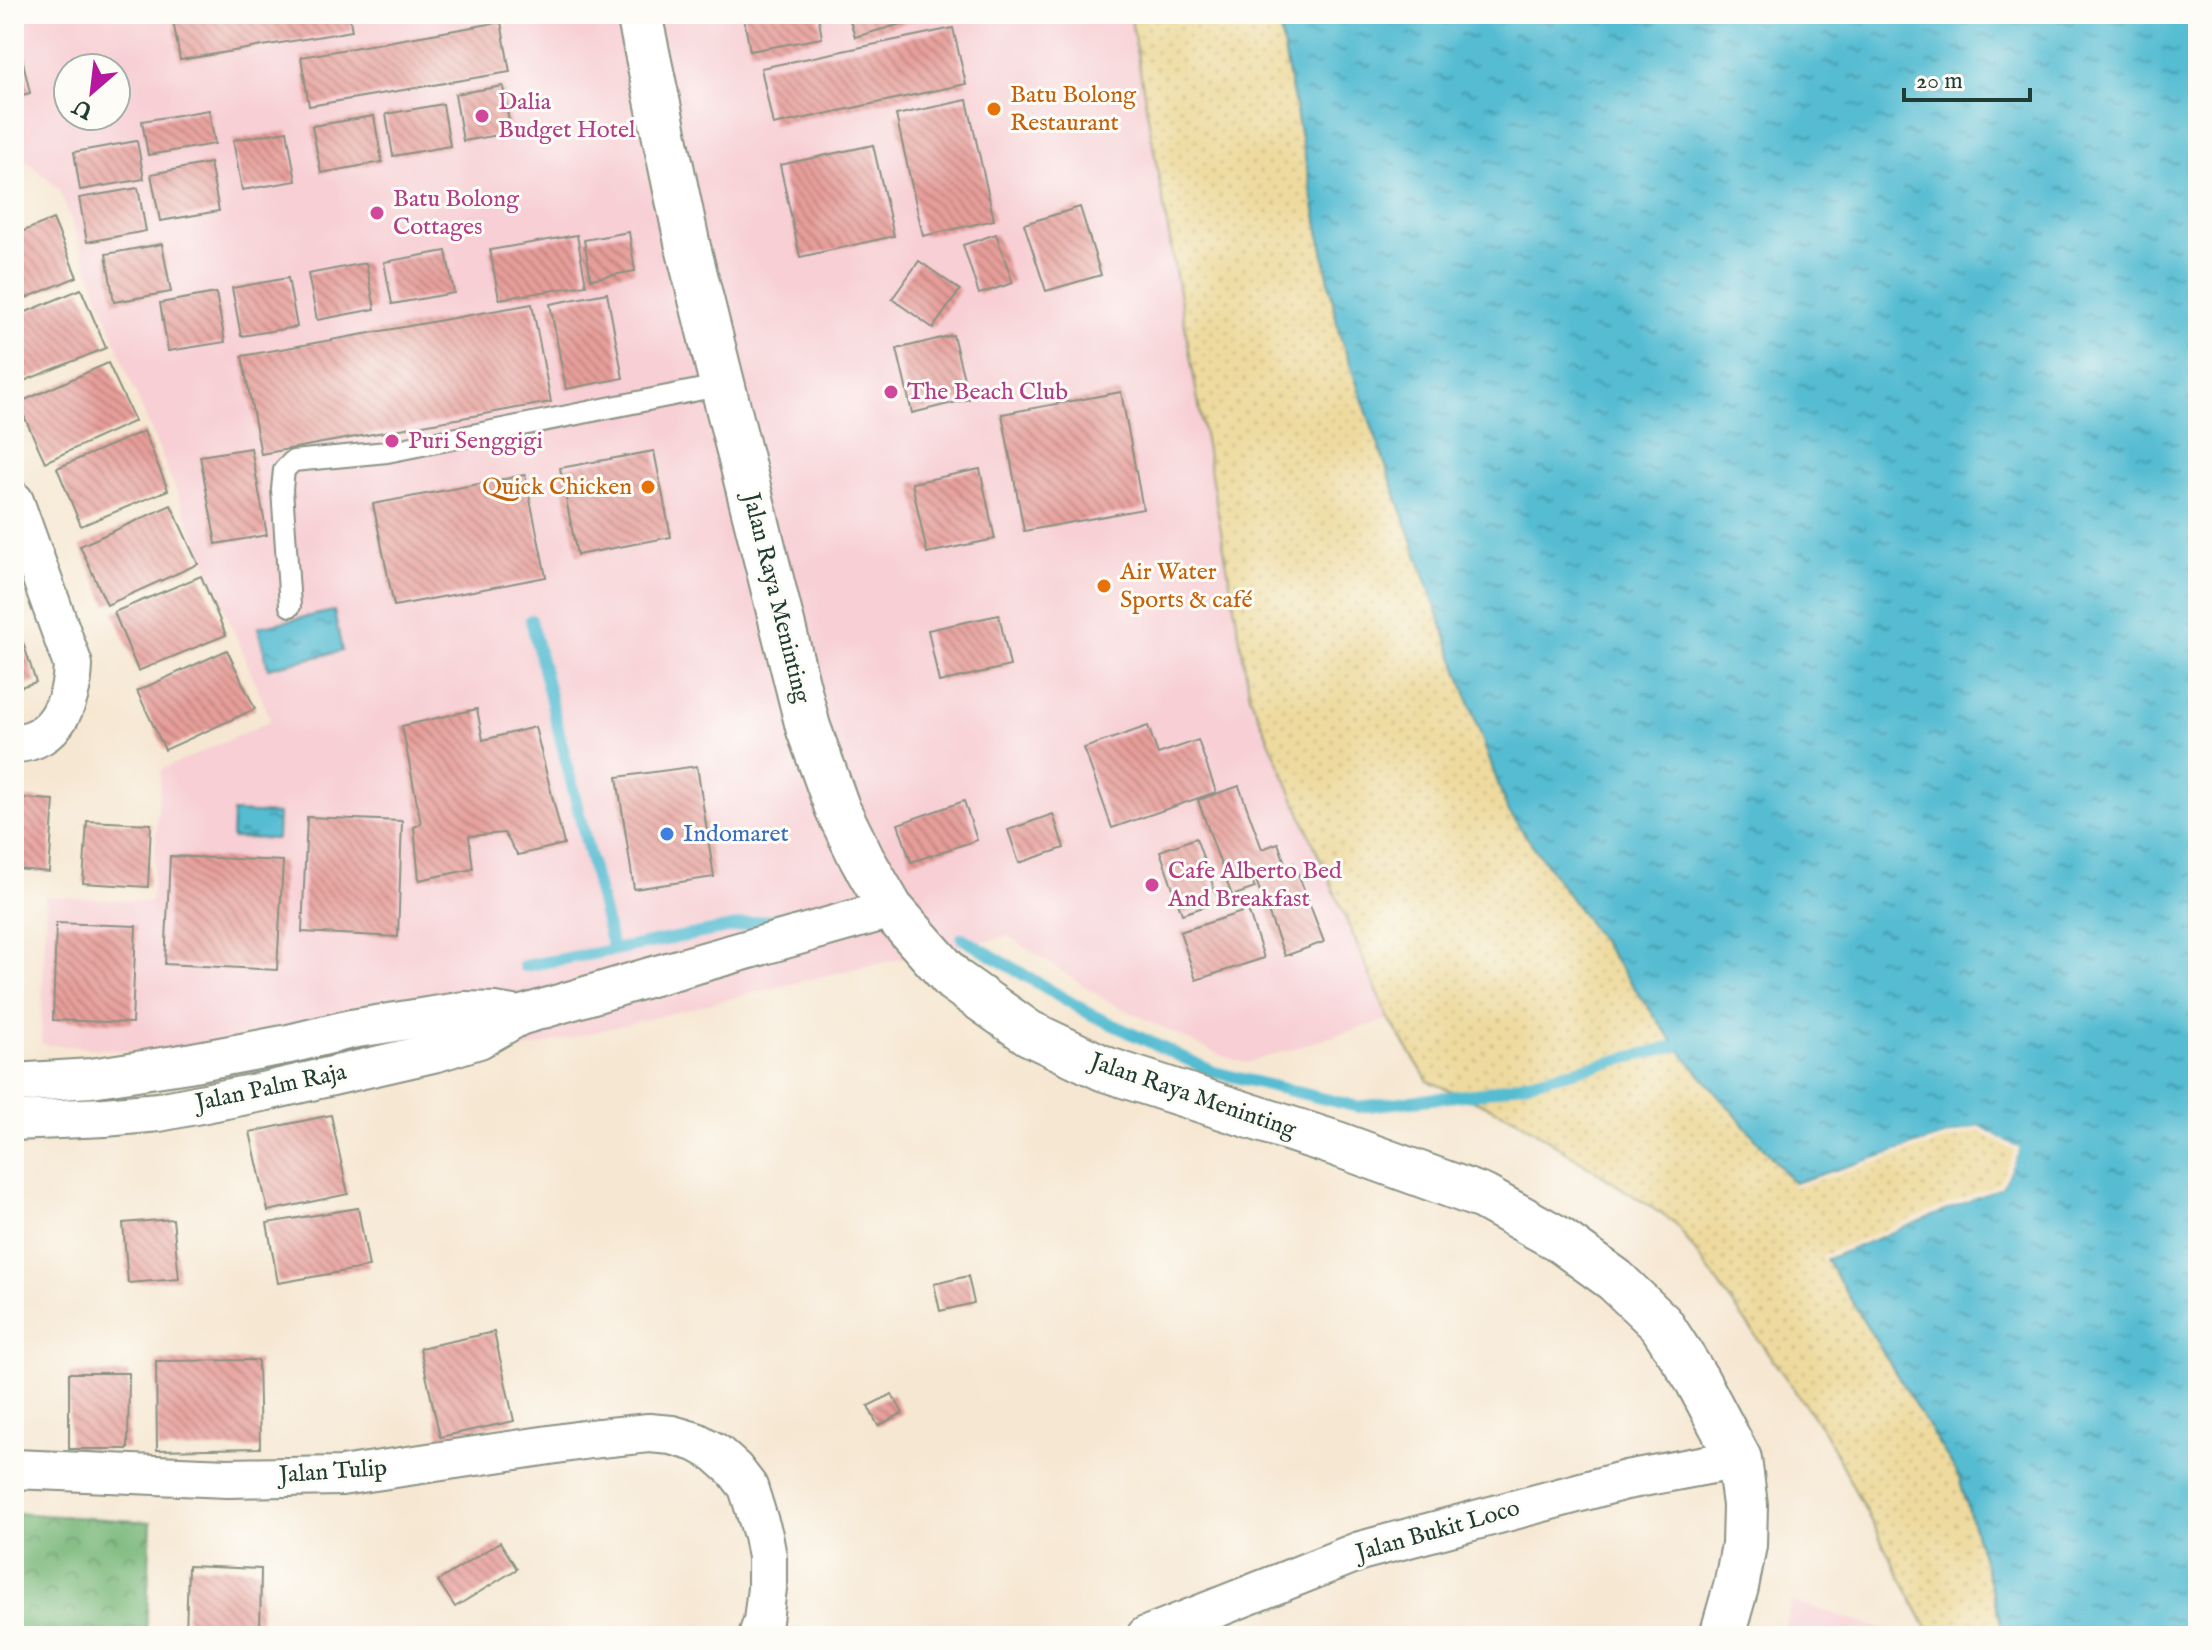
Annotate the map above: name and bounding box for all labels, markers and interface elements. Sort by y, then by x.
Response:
north arrow [52,52,132,132]
scale bar [1904,52,2030,102]
text: 20 m [1916,66,1963,97]
place label: Batu Bolong Restaurant [1010,80,1137,139]
place label: Dalia Budget Hotel [498,87,636,146]
text: U [68,91,99,125]
marker: Batu Bolong Restaurant [985,100,1003,118]
marker: Dalia Budget Hotel [473,107,491,125]
place label: Batu Bolong Cottages [393,184,520,243]
marker: Batu Bolong Cottages [368,204,386,222]
place label: The Beach Club [907,377,1068,408]
marker: The Beach Club [882,383,900,401]
place label: Puri Senggigi [408,426,543,457]
marker: Puri Senggigi [383,432,401,450]
place label: Quick Chicken [482,472,632,503]
marker: Quick Chicken [639,478,657,496]
street label: Jalan Raya Meninting [734,487,817,707]
place label: Air Water Sports & café [1119,557,1253,616]
marker: Air Water Sports & café [1095,577,1113,595]
place label: Indomaret [683,819,789,850]
marker: Indomaret [658,825,676,843]
place label: Cafe Alberto Bed And Breakfast [1167,856,1342,915]
marker: Cafe Alberto Bed And Breakfast [1143,876,1161,894]
street label: Jalan Raya Meninting [1083,1045,1301,1146]
street label: Jalan Palm Raja [190,1057,350,1120]
street label: Jalan Tulip [275,1453,388,1491]
street label: Jalan Bukit Loco [1350,1493,1524,1570]

